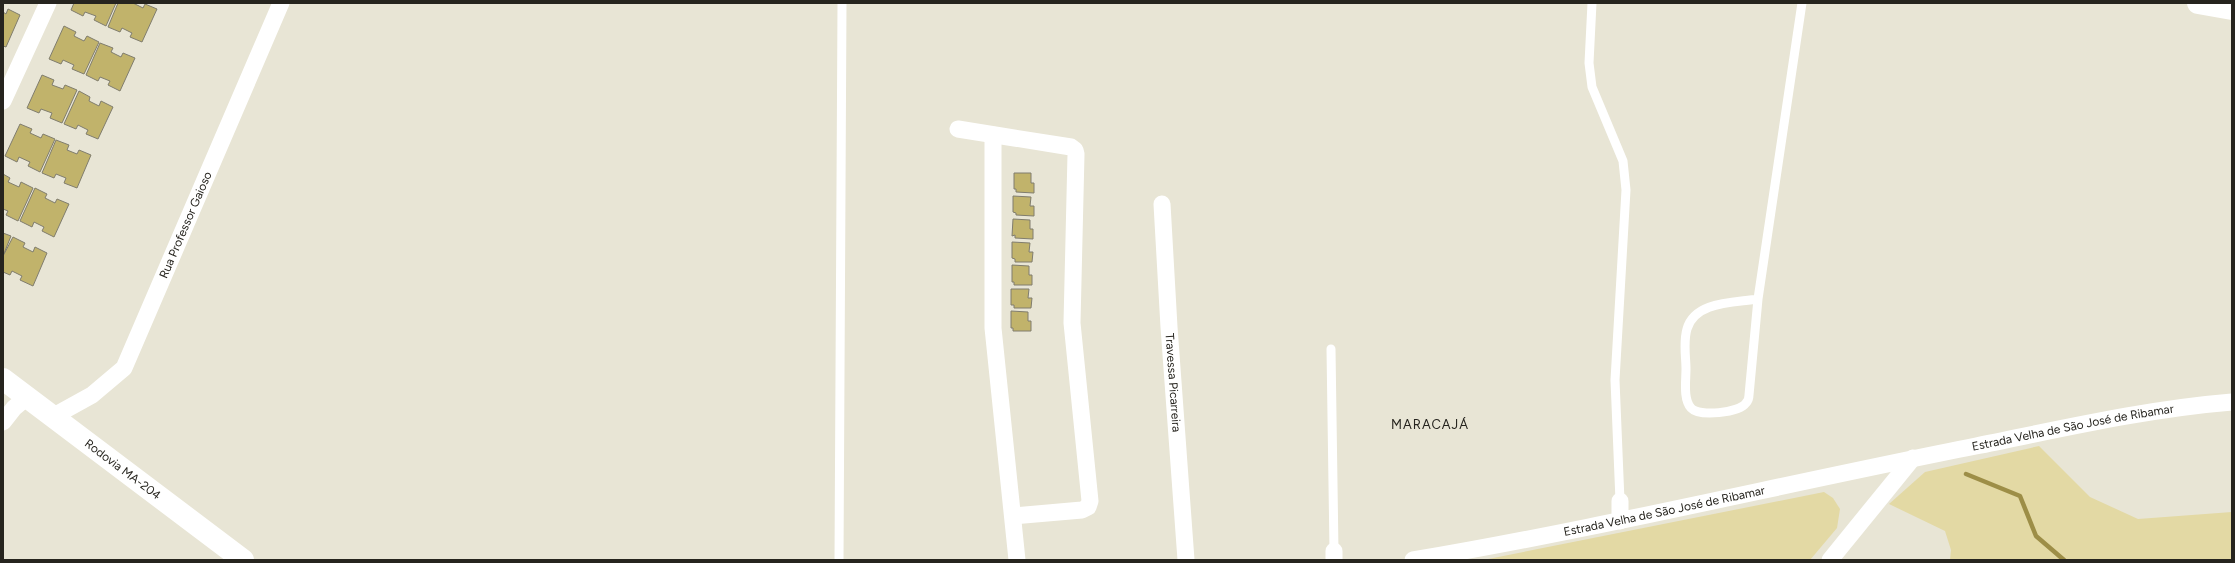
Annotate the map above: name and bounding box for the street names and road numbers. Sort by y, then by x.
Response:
street label: Rua Professor Gaioso [156,169,215,281]
street label: Travessa Picarreira [1162,333,1184,433]
street label: Estrada Velha de São José de Ribamar [1971,402,2175,454]
street label: Rodovia MA-204 [82,436,164,503]
street label: Estrada Velha de São José de Ribamar [1562,483,1766,539]

